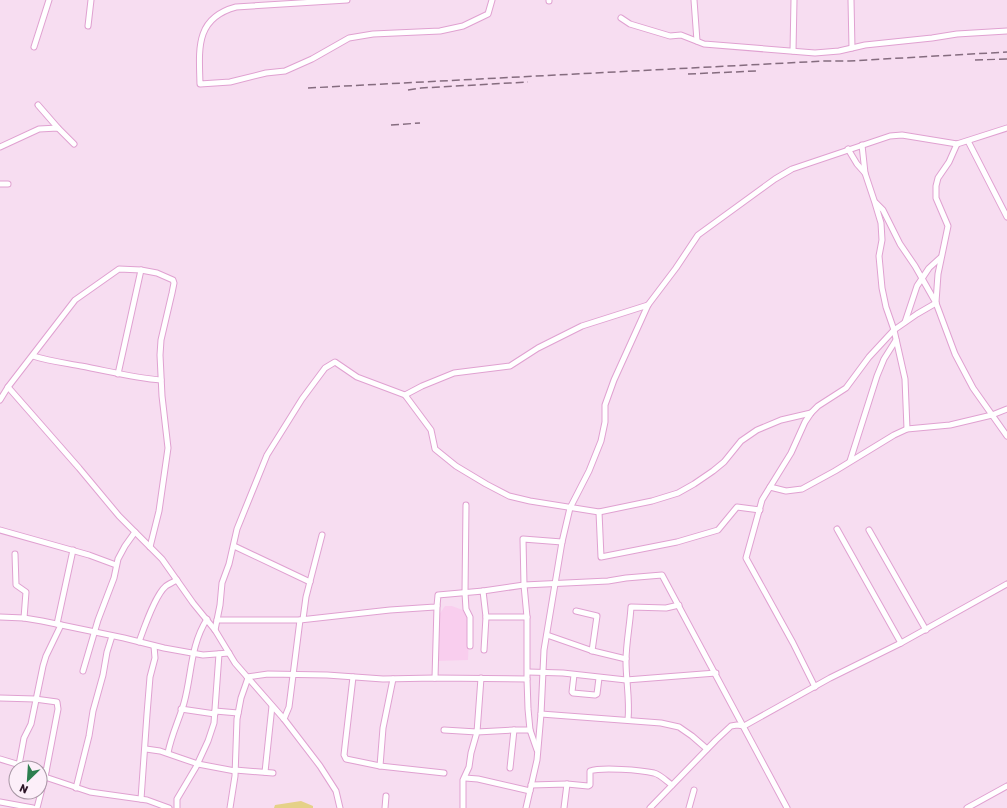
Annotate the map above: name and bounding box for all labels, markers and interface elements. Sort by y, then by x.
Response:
north arrow [8,760,48,800]
text: N [18,781,30,796]

